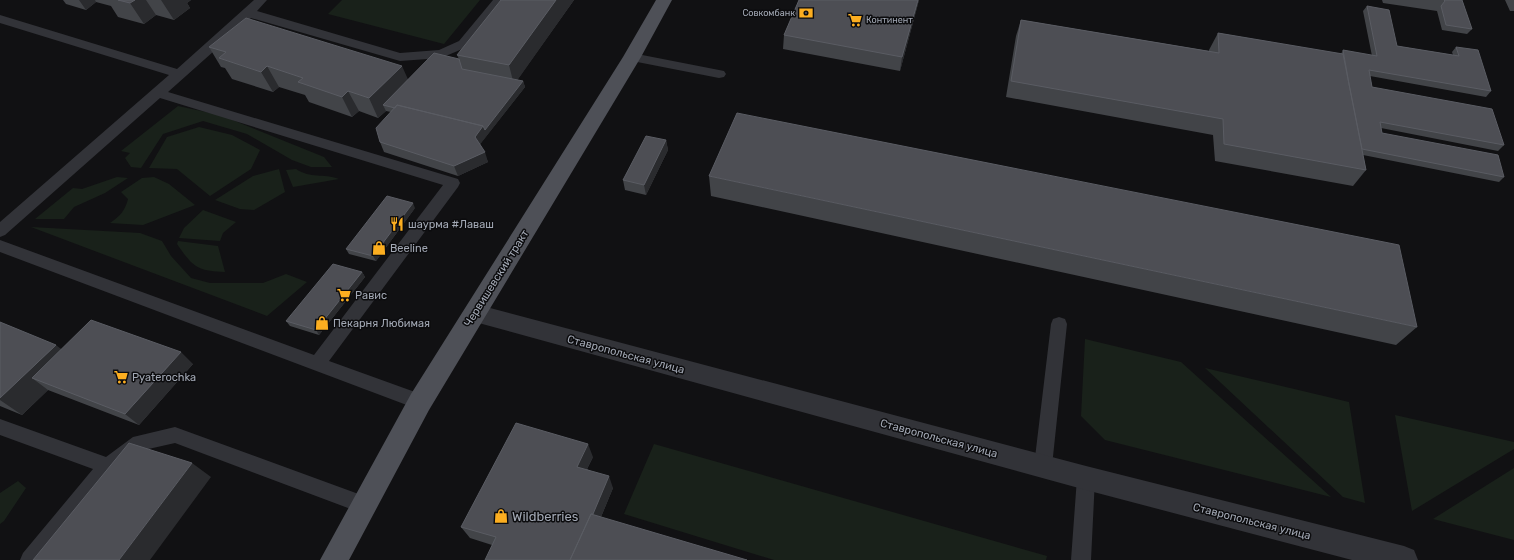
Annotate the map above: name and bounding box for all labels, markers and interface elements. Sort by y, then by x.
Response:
bank icon: Совкомбанк [798,5,814,21]
place label: Совкомбанк [742,8,795,18]
supermarket icon: Континент [847,12,863,28]
place label: Континент [866,15,913,25]
restaurant icon: шаурма #Лаваш [389,216,405,232]
place label: шаурма #Лаваш [408,218,494,231]
street label: Червишевский тракт [461,227,532,329]
shop icon: Beeline [371,240,387,256]
place label: Beeline [390,242,428,255]
supermarket icon: Равис [336,287,352,303]
place label: Равис [355,289,387,302]
shop icon: Пекарня Любимая [314,315,330,331]
place label: Пекарня Любимая [333,317,430,330]
street label: Ставропольская улица [566,333,686,376]
supermarket icon: Pyaterochka [113,369,129,385]
place label: Pyaterochka [132,371,196,384]
street label: Ставропольская улица [879,417,999,460]
street label: Ставропольская улица [1192,501,1312,542]
shop icon: Wildberries [493,508,509,524]
place label: Wildberries [512,509,579,524]

